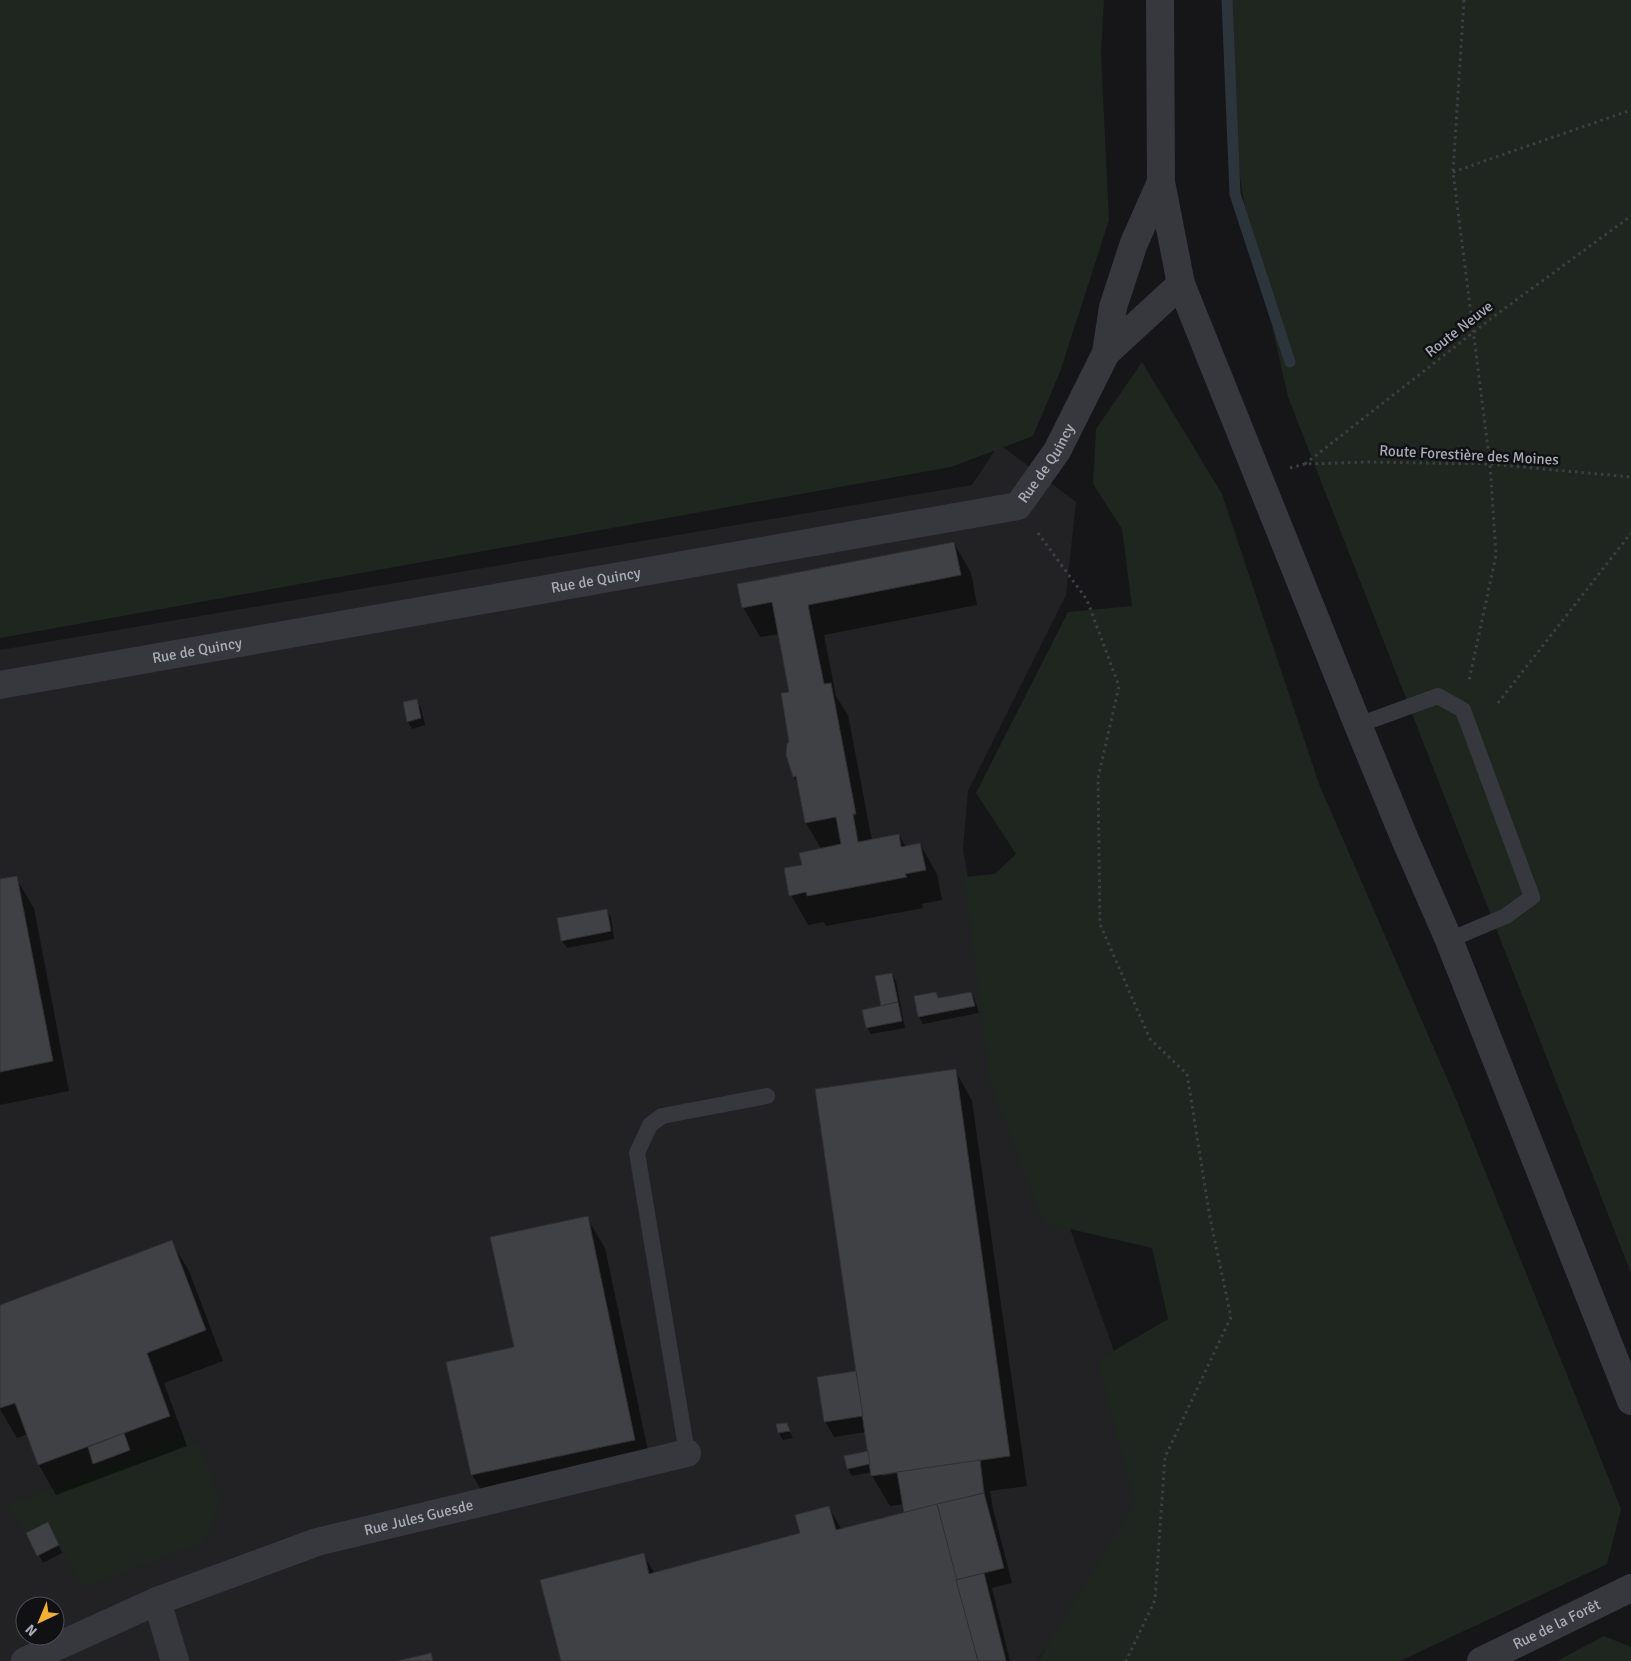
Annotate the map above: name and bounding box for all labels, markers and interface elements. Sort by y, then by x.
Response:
street label: Route Neuve [1422,297,1496,361]
street label: Rue de Quincy [1014,421,1078,506]
street label: Route Forestière des Moines [1379,441,1560,469]
street label: Rue de Quincy [550,564,642,597]
street label: Rue de Quincy [151,634,243,667]
street label: Rue Jules Guesde [362,1496,475,1539]
street label: Rue de la Forêt [1510,1595,1603,1653]
north arrow [15,1596,65,1646]
text: N [22,1620,41,1639]

